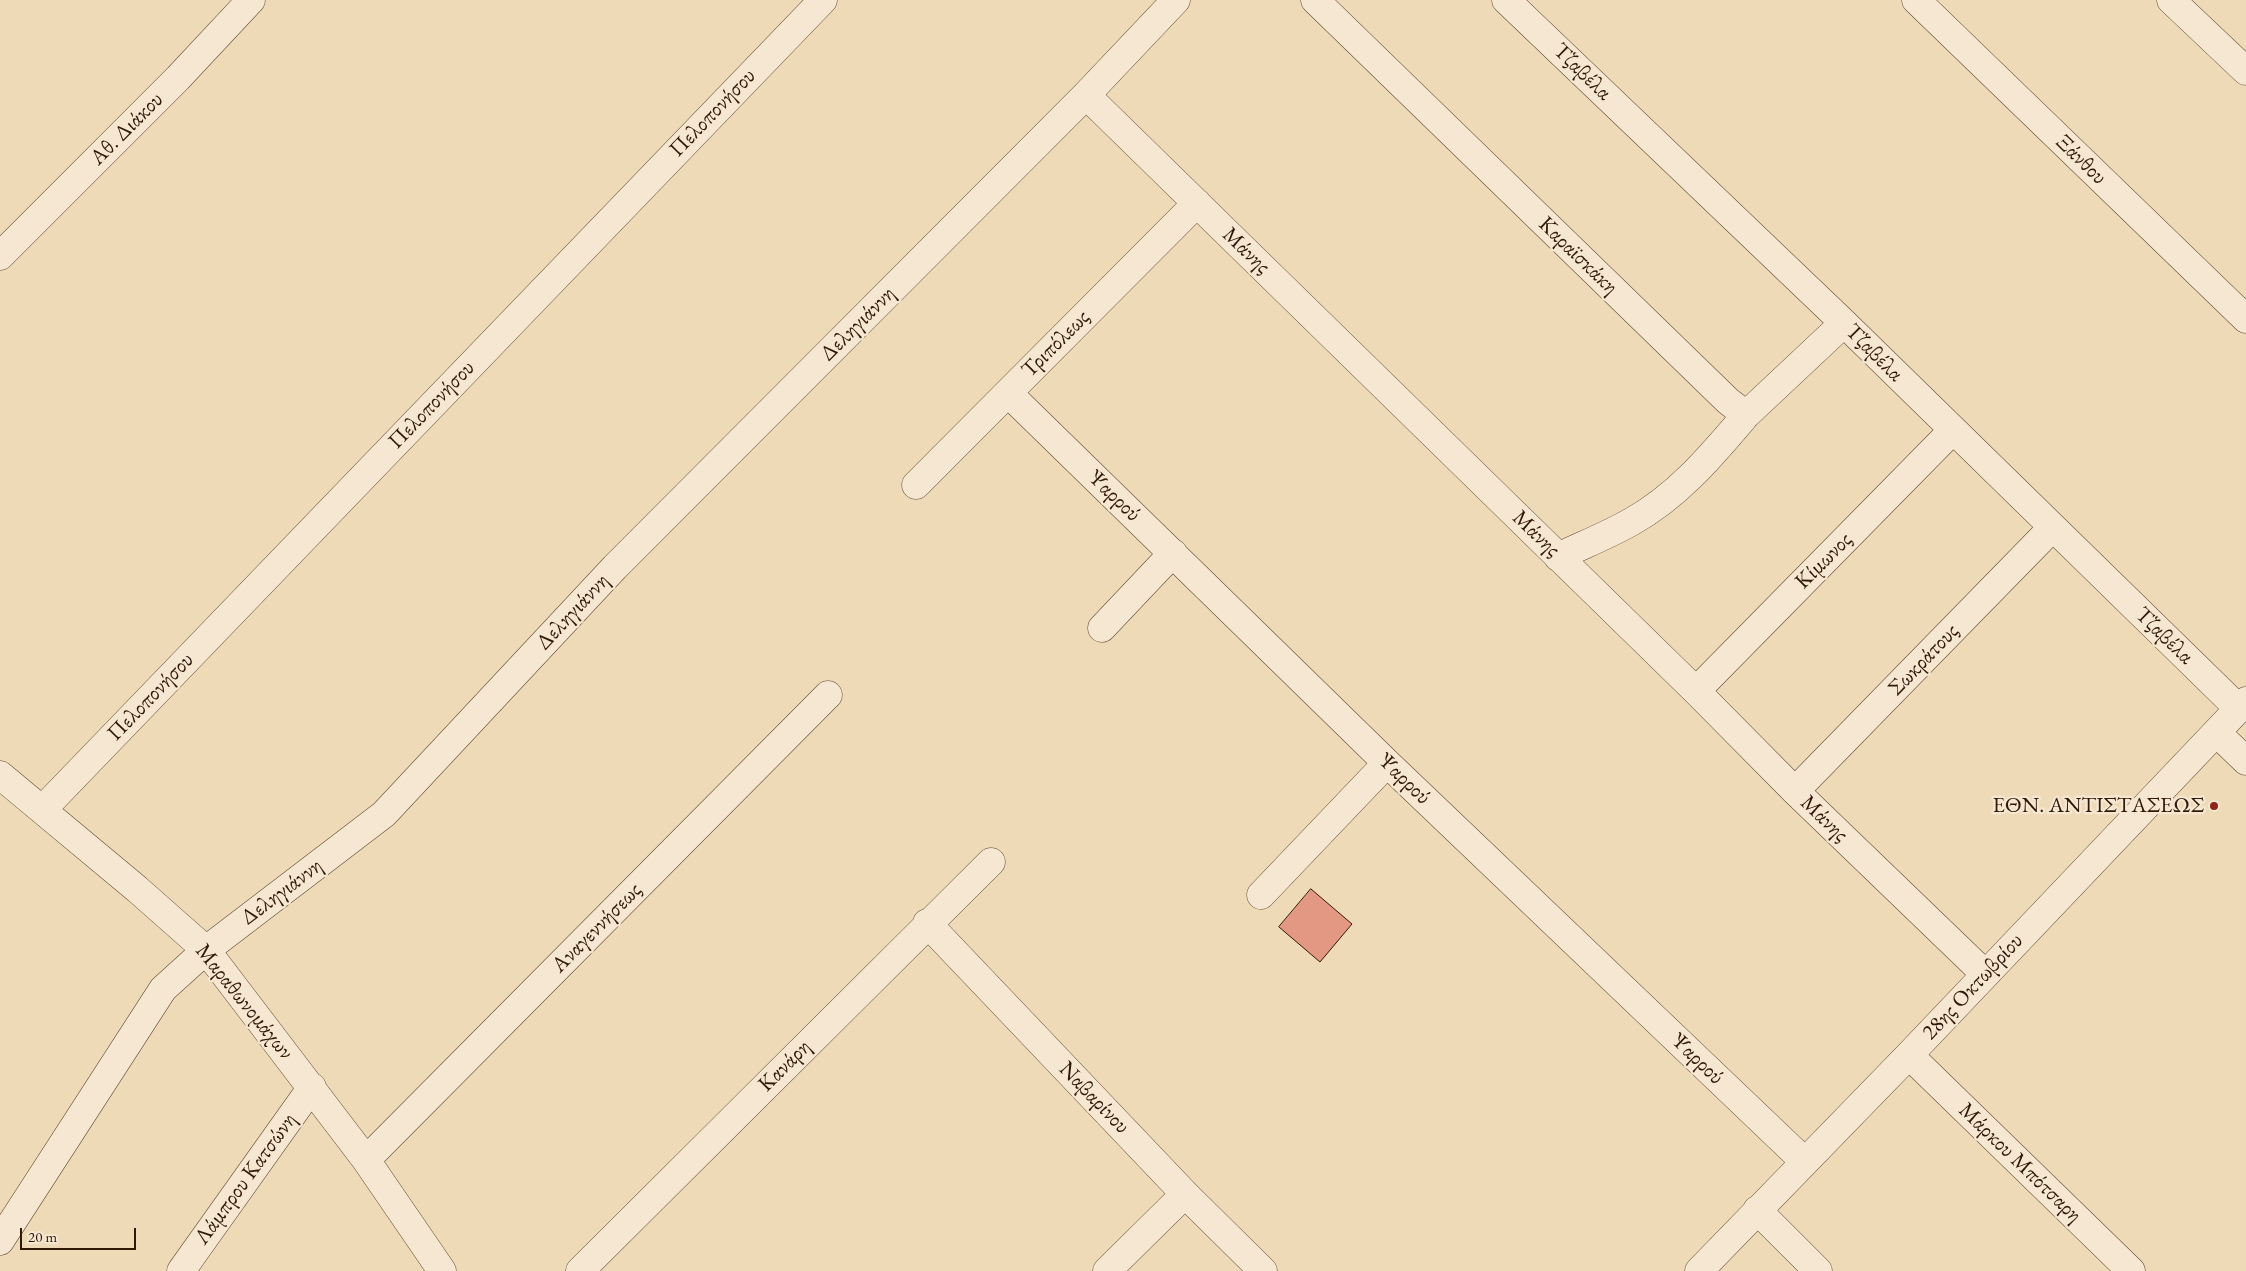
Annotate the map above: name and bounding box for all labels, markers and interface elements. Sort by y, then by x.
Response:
street label: Τζαβέλα [1547,38,1617,106]
street label: Πελοπονήσου [664,63,762,163]
street label: Αθ. Διάκου [85,87,169,171]
street label: Ξάνθου [2050,129,2112,191]
street label: Καραϊσκάκη [1533,212,1623,300]
street label: Μάνης [1217,222,1275,280]
street label: Δεληγιάννη [815,281,901,367]
street label: Τριπόλεως [1017,305,1095,383]
street label: Τζαβέλα [1840,319,1908,387]
street label: Πελοπονήσου [383,355,481,455]
street label: Ψαρρού [1082,464,1146,528]
street label: Μάνης [1507,505,1565,563]
street label: Κίμωνος [1790,527,1858,595]
street label: Δεληγιάννη [531,568,615,656]
street label: Τζαβέλα [2129,602,2199,670]
street label: Σωκράτους [1883,618,1965,702]
street label: Πελοπονήσου [102,647,200,747]
street label: Ψαρρού [1372,747,1436,811]
street label: Μάνης [1795,790,1853,848]
place label: ΕΘΝ. ΑΝΤΙΣΤΑΣΕΩΣ [1992,793,2204,819]
marker: ΕΘΝ. ΑΝΤΙΣΤΑΣΕΩΣ [2208,800,2220,812]
street label: Δεληγιάννη [236,853,328,931]
street label: Αναγεννήσεως [546,877,648,979]
street label: 28ης Οκτωβρίου [1917,928,2029,1046]
street label: Μαραθωνομάχων [189,939,299,1065]
street label: Ψαρρού [1665,1027,1729,1091]
street label: Κανάρη [753,1034,817,1098]
street label: Ναβαρίνου [1053,1056,1135,1140]
street label: Μάρκου Μπότσαρη [1953,1098,2087,1228]
street label: Λάμπρου Κατσώνη [189,1108,303,1250]
scale bar [22,1218,139,1250]
text: 20 m [28,1227,57,1246]

